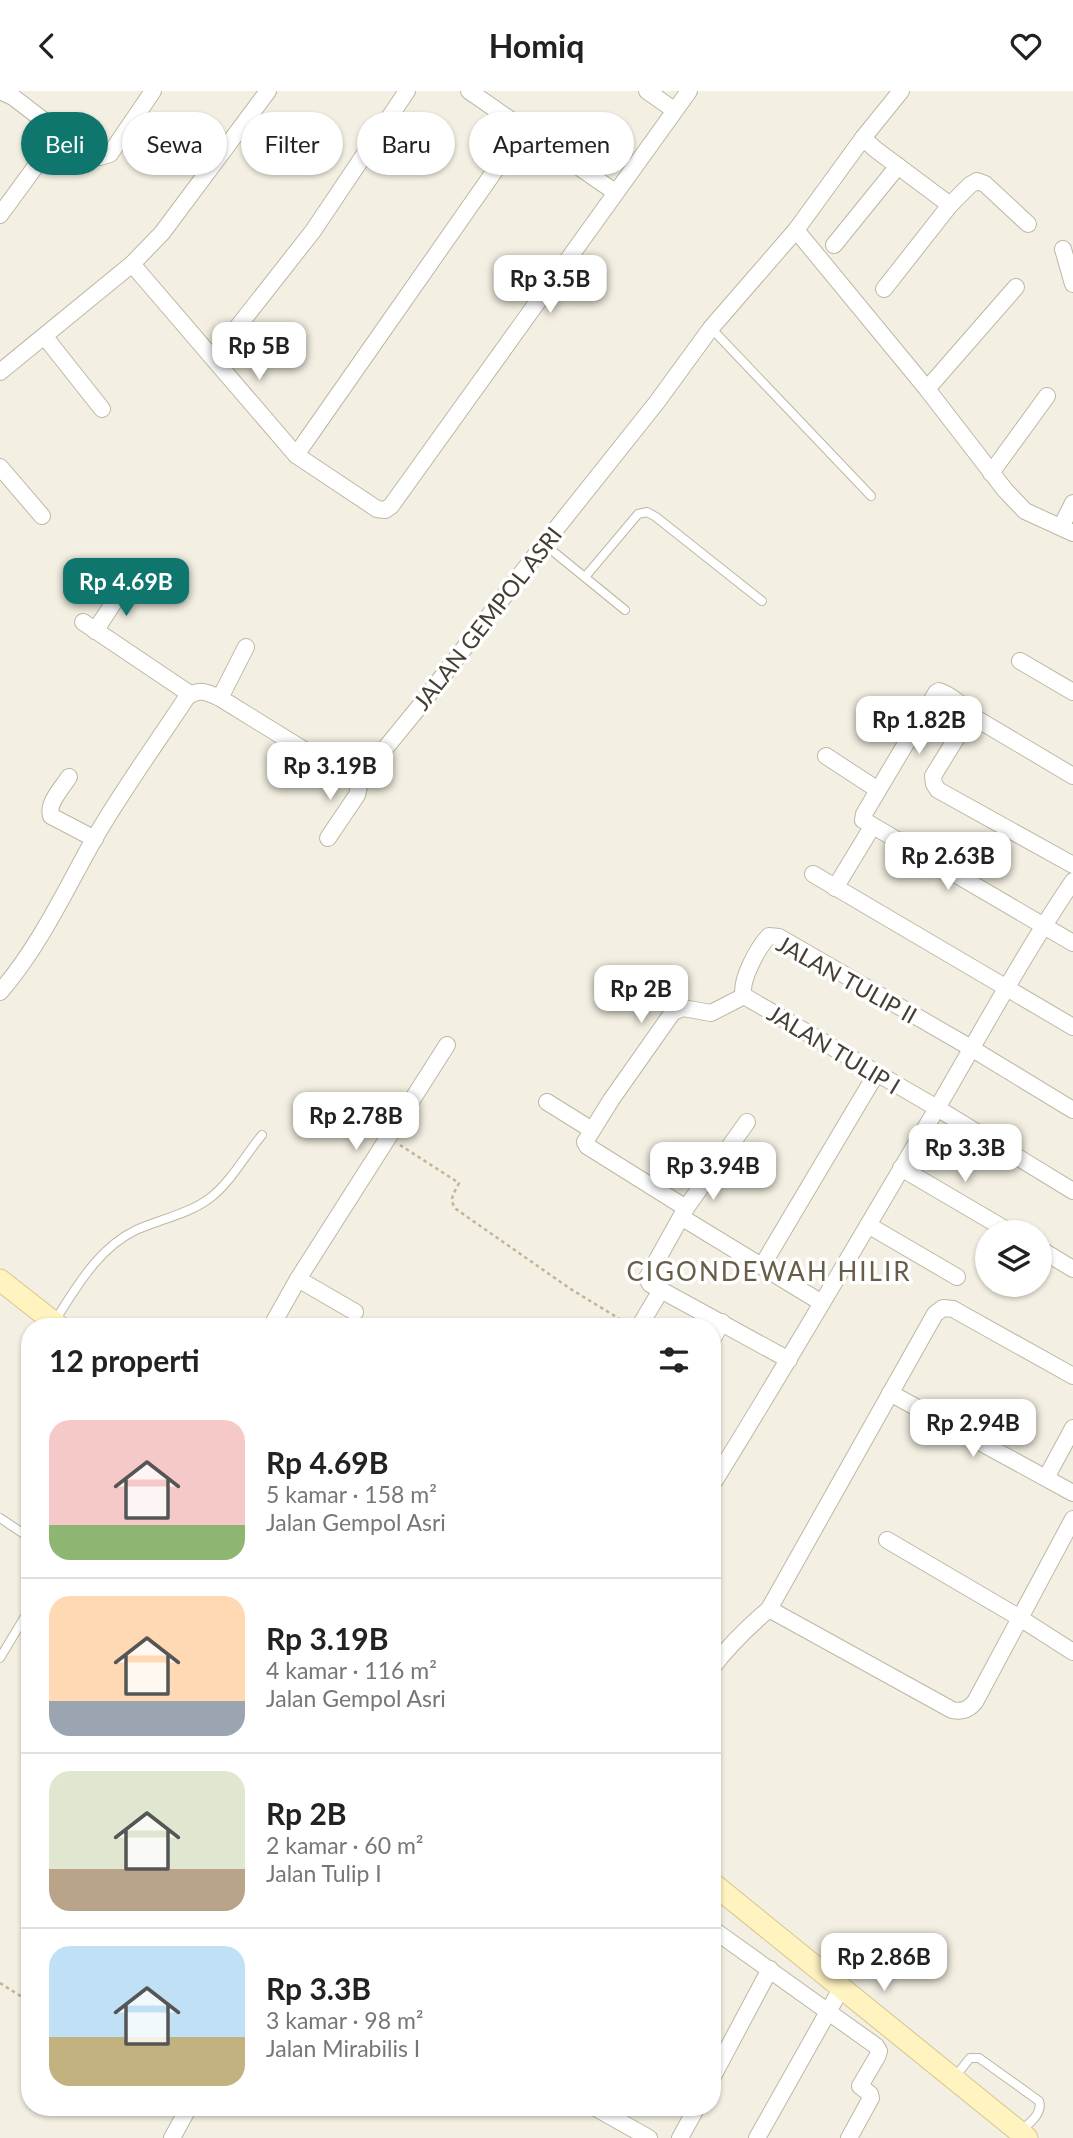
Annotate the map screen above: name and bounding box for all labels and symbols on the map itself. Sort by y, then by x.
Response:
pin: Rp 3.5B [485,255,615,315]
pin: Rp 5B [210,323,308,382]
street label: JALAN GEMPOL ASRI [407,521,567,715]
pin: Rp 4.69B [54,559,198,618]
pin: Rp 1.82B [847,697,991,756]
pin: Rp 3.19B [258,743,402,802]
pin: Rp 2.63B [876,833,1020,892]
street label: JALAN TULIP II [772,929,922,1029]
pin: Rp 2B [592,965,690,1025]
street label: JALAN TULIP I [763,999,905,1099]
pin: Rp 2.78B [284,1093,428,1152]
pin: Rp 3.3B [900,1125,1030,1184]
pin: Rp 3.94B [641,1143,785,1202]
district label: CIGONDEWAH HILIR [626,1255,912,1287]
pin: Rp 2.94B [901,1399,1045,1459]
pin: Rp 2.86B [812,1933,956,1993]

